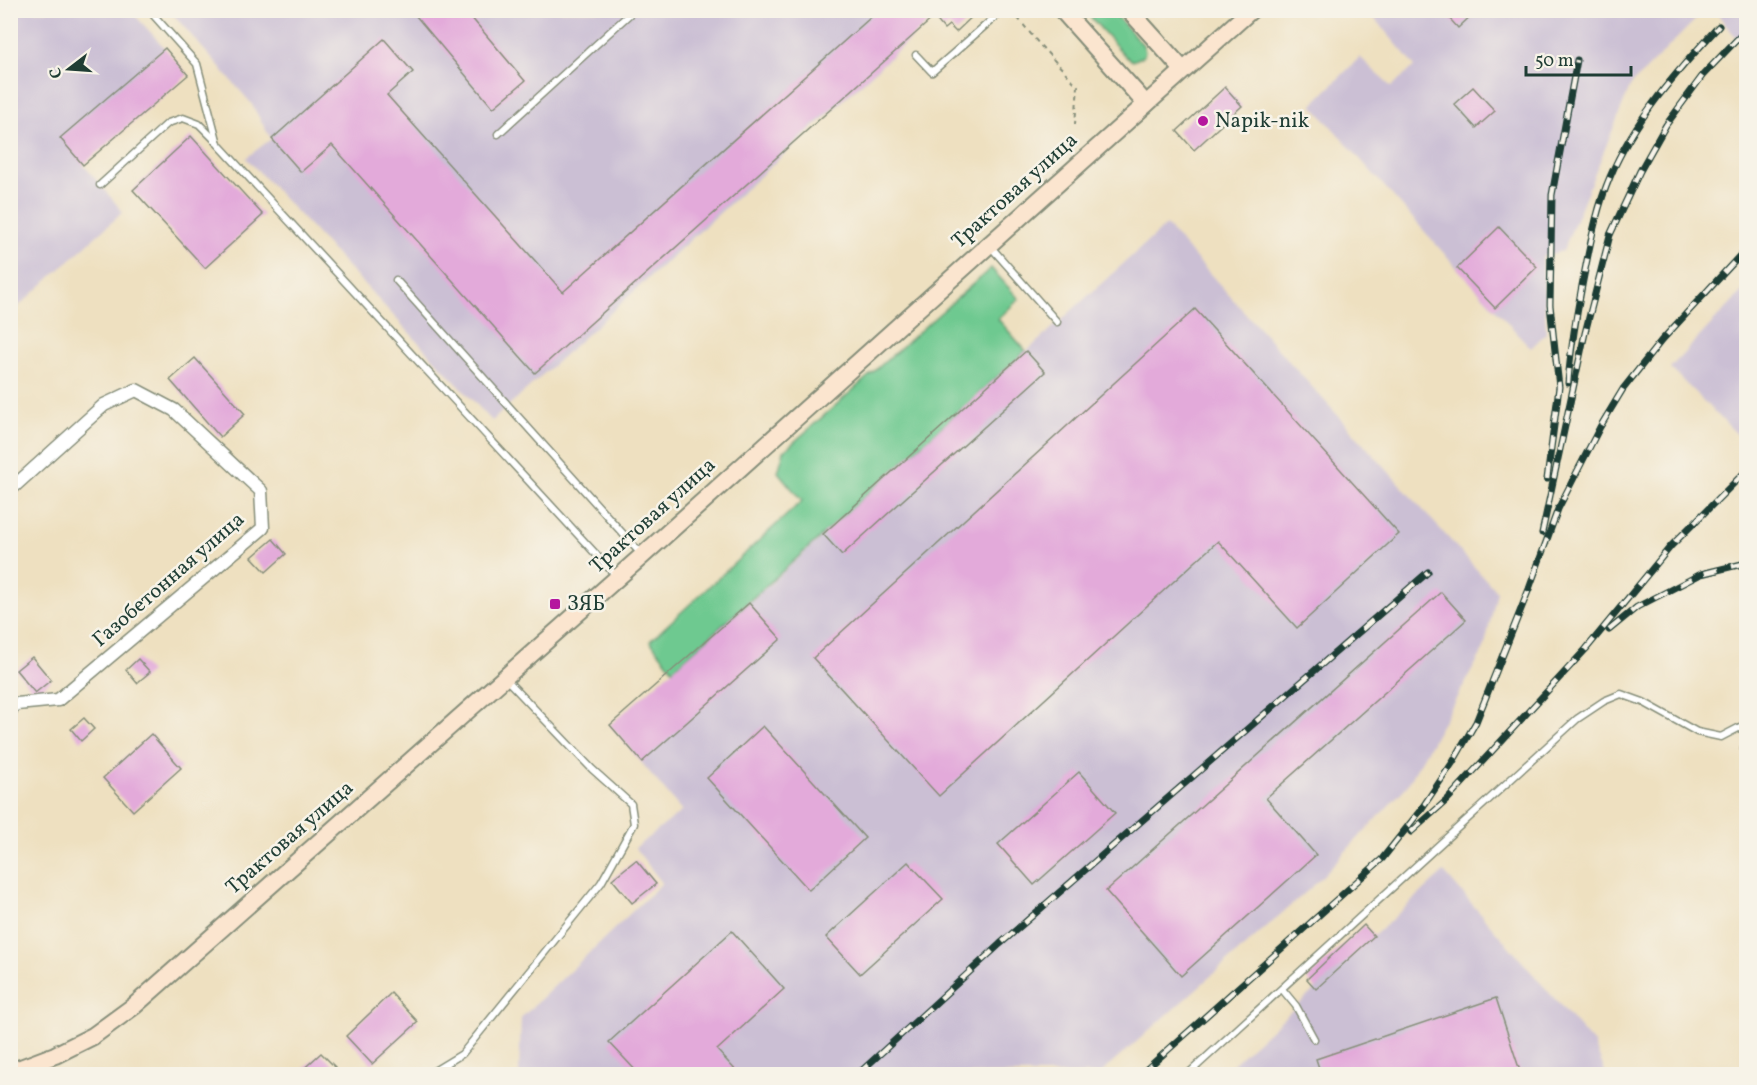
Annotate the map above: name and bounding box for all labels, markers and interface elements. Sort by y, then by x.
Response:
north arrow [39,39,99,99]
scale bar [1526,39,1631,77]
text: 50 m [1535,49,1574,74]
text: С [45,65,69,81]
place label: Napik-nik [1215,107,1310,136]
marker: Napik-nik [1196,114,1210,128]
street label: Трактовая улица [946,126,1084,256]
street label: Трактовая улица [584,451,722,581]
street label: Газобетонная улица [87,506,251,654]
place label: ЗЯБ [567,590,605,619]
marker: ЗЯБ [548,597,562,611]
street label: Трактовая улица [220,774,360,902]

